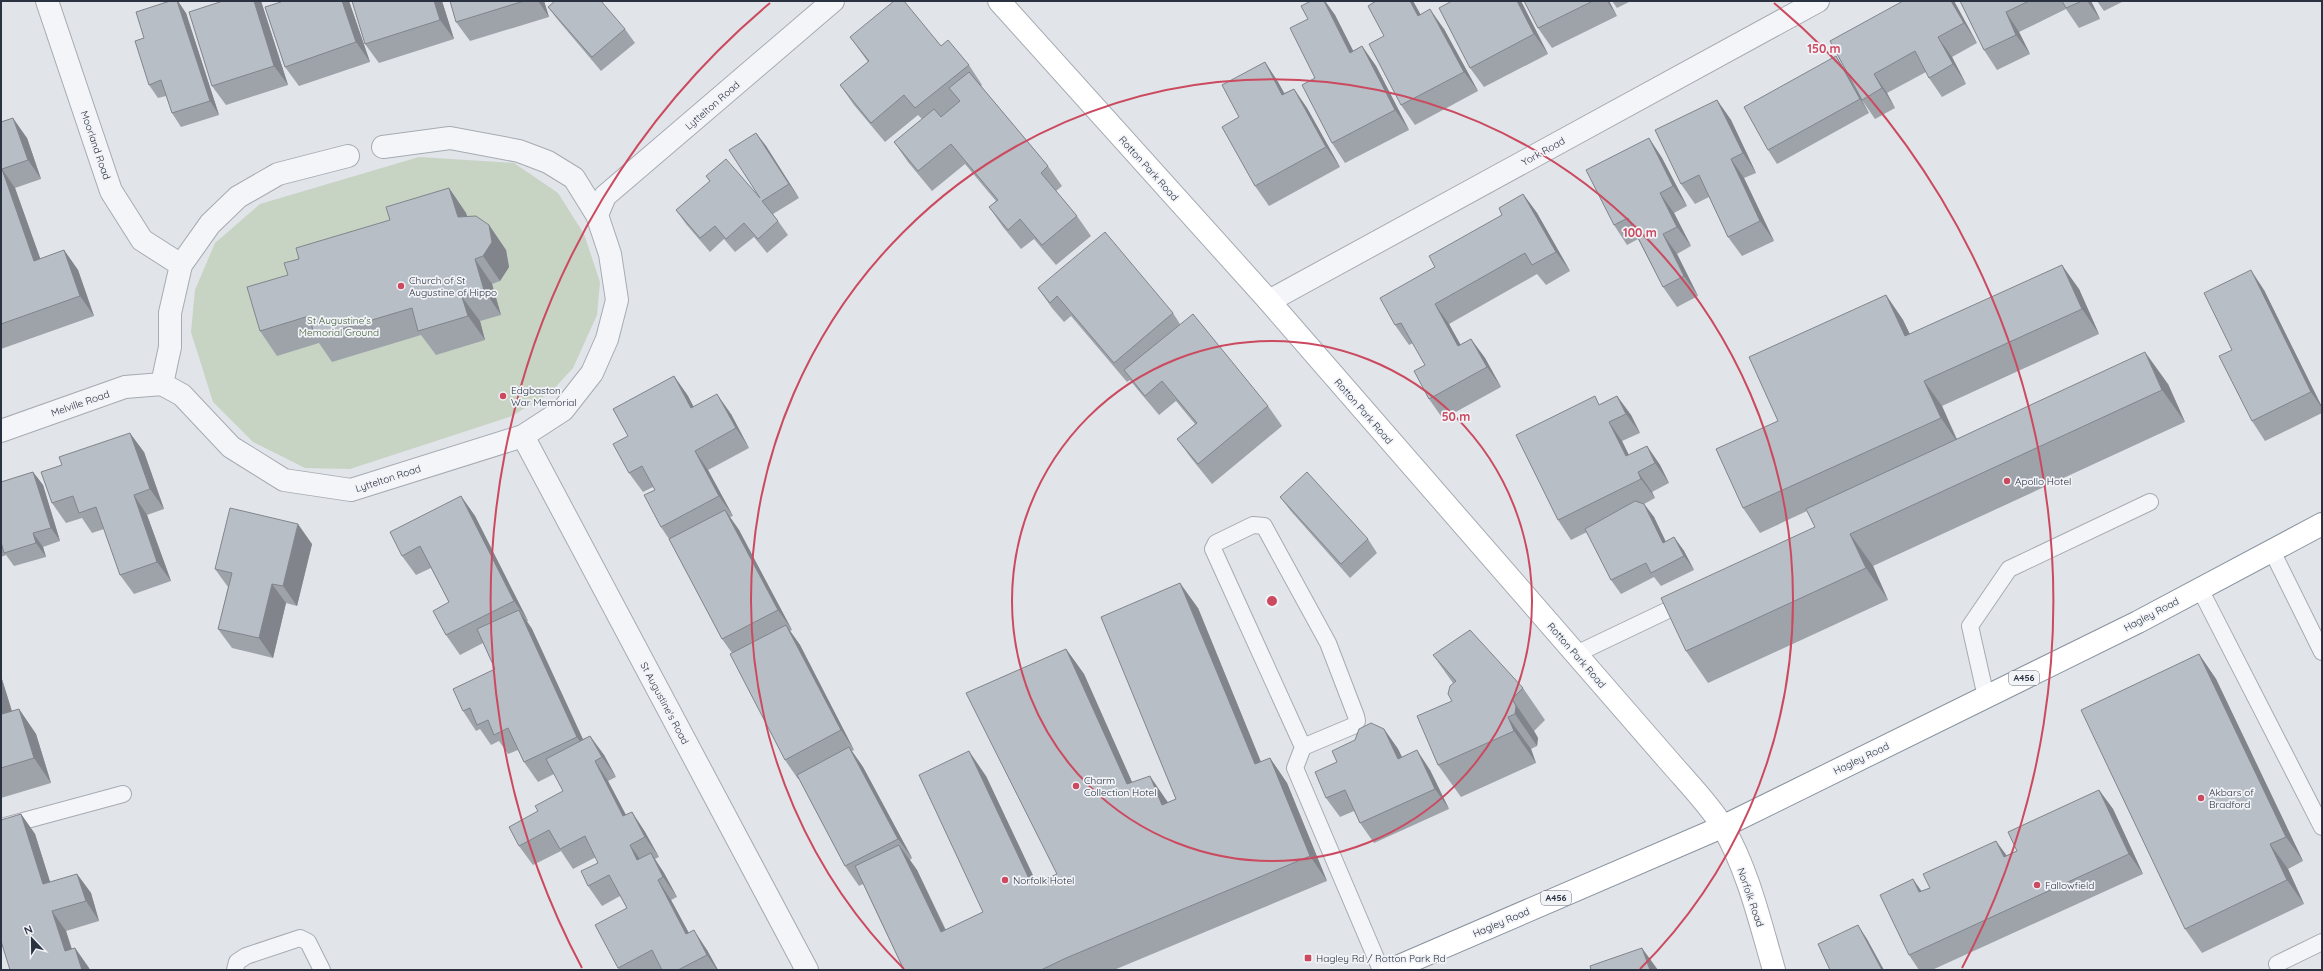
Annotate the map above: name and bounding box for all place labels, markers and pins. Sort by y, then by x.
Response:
place label: Church of St Augustine of Hippo [409,274,497,299]
marker: Church of St Augustine of Hippo [396,281,406,291]
place label: Edgbaston War Memorial [511,384,577,409]
marker: Edgbaston War Memorial [498,391,508,401]
place label: Apollo Hotel [2015,475,2071,488]
marker: Apollo Hotel [2002,476,2012,486]
centre of rings [1265,594,1279,608]
place label: Charm Collection Hotel [1084,774,1157,799]
marker: Charm Collection Hotel [1071,781,1081,791]
place label: Akbars of Bradford [2209,786,2254,811]
marker: Akbars of Bradford [2196,793,2206,803]
place label: Norfolk Hotel [1013,874,1074,887]
marker: Norfolk Hotel [1000,875,1010,885]
place label: Fallowfield [2045,879,2094,892]
marker: Fallowfield [2032,880,2042,890]
place label: Hagley Rd / Rotton Park Rd [1316,952,1446,965]
marker: Hagley Rd / Rotton Park Rd [1303,953,1313,963]

